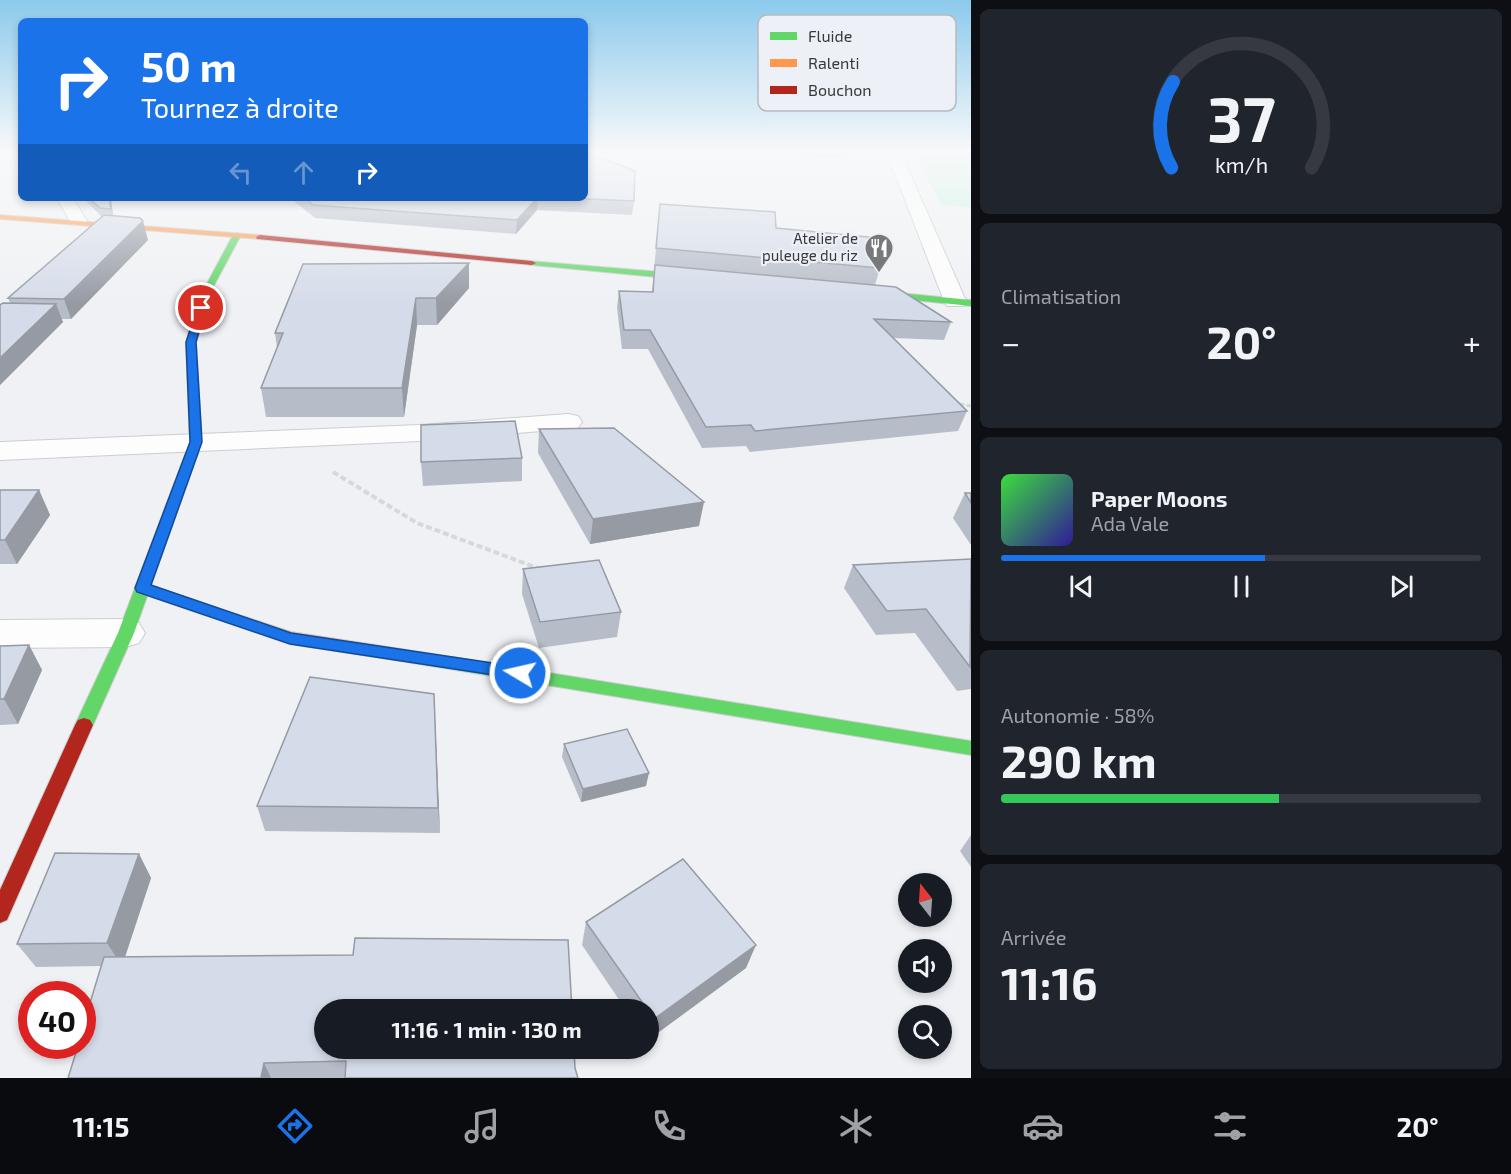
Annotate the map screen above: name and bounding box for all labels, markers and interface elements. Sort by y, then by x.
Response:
legend [758,15,956,111]
text: Fluide [808,26,852,45]
text: 50 m [141,40,237,90]
icon: right [42,42,120,120]
text: Ralenti [808,53,859,72]
text: Bouchon [808,80,872,99]
text: 37 [1207,81,1275,156]
text: Tournez à droite [141,91,339,123]
text: km/h [1214,153,1268,178]
icon: left [224,156,257,189]
icon: ahead [287,156,320,189]
icon: right [350,156,383,189]
place label: Atelier de puleuge du riz [762,229,858,264]
restaurant icon: Atelier de puleuge du riz [863,232,895,274]
pin [175,282,226,333]
text: Climatisation [1001,284,1121,308]
icon: arrive [184,291,217,324]
text: 20° [1207,314,1277,368]
text: − [1001,322,1020,362]
text: + [1463,322,1481,362]
text: Paper Moons [1091,485,1227,511]
text: Ada Vale [1091,511,1169,535]
icon: previous [1065,570,1098,603]
icon: pause [1225,570,1258,603]
icon: next [1385,570,1418,603]
position arrow [488,641,552,705]
text: Autonomie · 58% [1001,703,1154,727]
text: 290 km [1001,733,1157,787]
north arrow [898,873,952,927]
map controls [898,873,952,1059]
text: Arrivée [1001,925,1066,949]
button: sound [898,939,952,993]
text: 11:16 [1001,955,1097,1009]
speed limit sign: 40 [18,981,96,1059]
button: search [898,1005,952,1059]
text: 11:16 · 1 min · 130 m [391,1016,582,1042]
icon: directions [274,1105,316,1147]
icon: music [461,1105,503,1147]
icon: phone [648,1105,690,1147]
icon: climate [835,1105,877,1147]
icon: car [1022,1105,1064,1147]
icon: filters [1209,1105,1251,1147]
text: 11:15 [73,1110,129,1142]
text: 20° [1396,1110,1438,1142]

